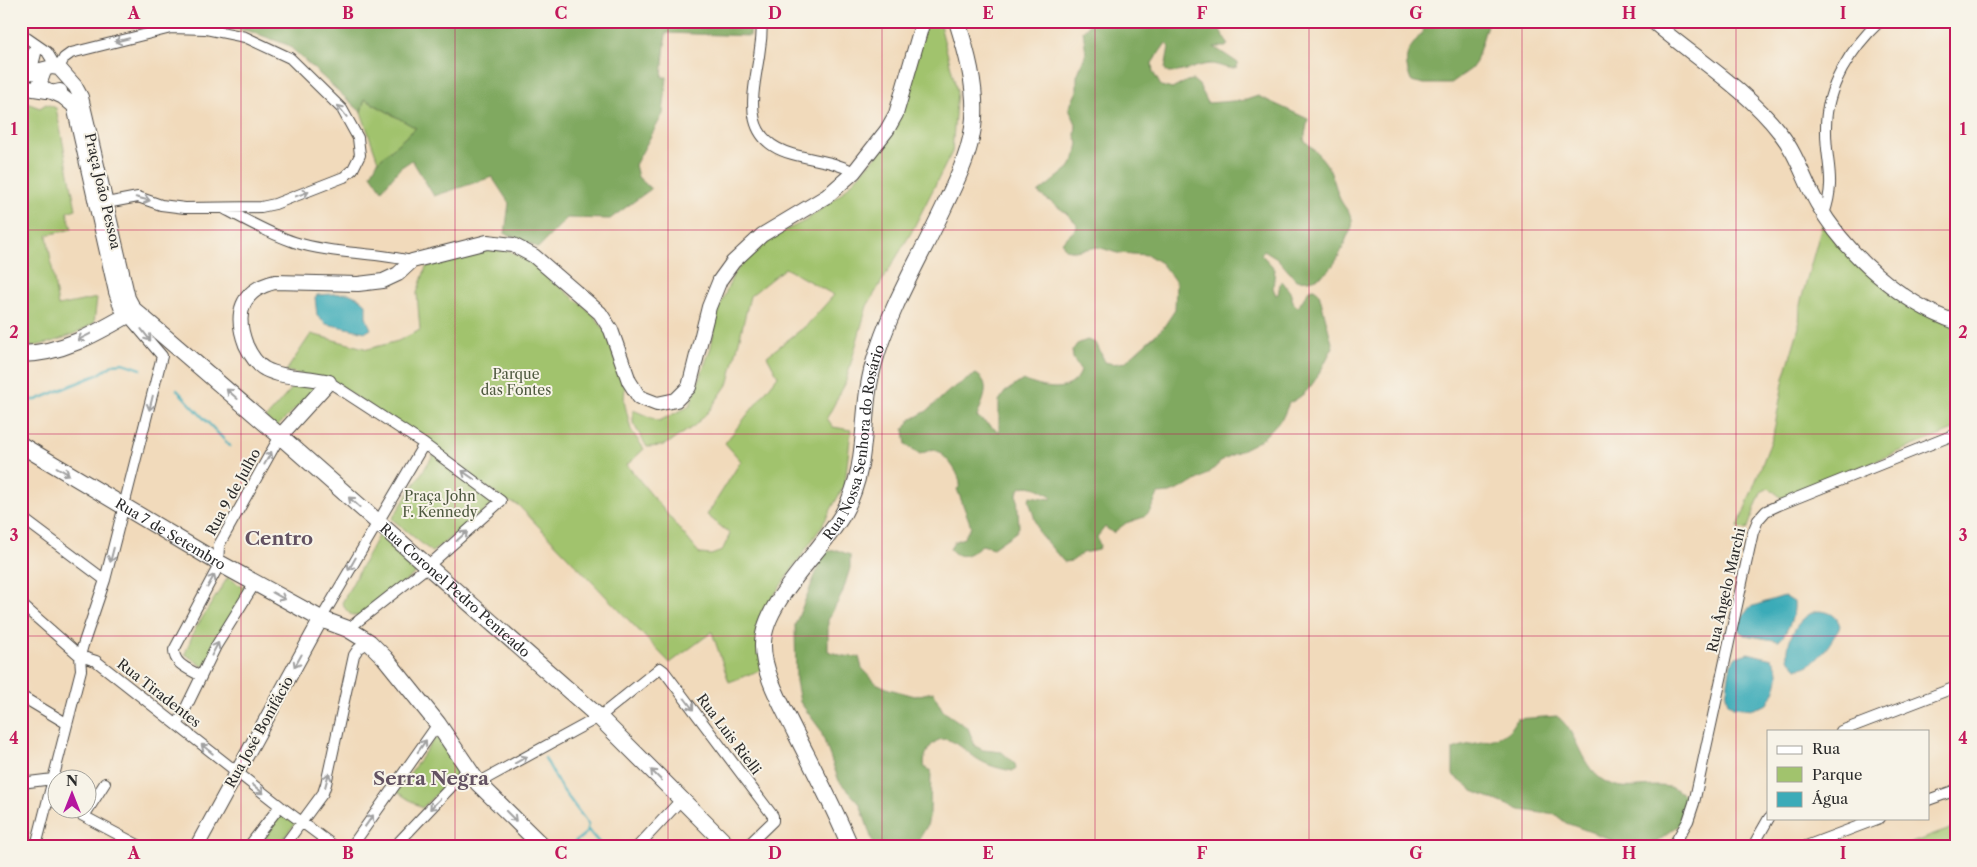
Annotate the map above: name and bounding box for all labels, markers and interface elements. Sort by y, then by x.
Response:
text: A [127,3,141,23]
text: B [342,3,354,23]
text: C [555,3,567,23]
text: D [768,3,782,23]
text: E [982,3,994,23]
text: F [1197,3,1208,23]
text: G [1409,3,1423,23]
text: H [1622,3,1636,23]
text: I [1840,3,1847,23]
one-way arrow [114,36,130,45]
one-way arrow [337,105,348,118]
text: 1 [10,119,18,139]
text: 1 [1959,119,1967,139]
street label: Praça João Pessoa [81,131,125,252]
one-way arrow [294,189,309,198]
one-way arrow [134,195,150,204]
text: 2 [9,322,19,342]
text: 2 [1958,322,1968,342]
one-way arrow [140,328,151,341]
one-way arrow [77,333,92,342]
street label: Rua Nossa Senhora do Rosário [819,342,888,544]
park label: Parque das Fontes [481,365,551,399]
one-way arrow [226,388,239,400]
one-way arrow [146,395,155,411]
street label: Rua 9 de Julho [202,445,264,539]
one-way arrow [263,450,273,465]
one-way arrow [55,466,69,476]
one-way arrow [461,470,475,480]
park label: Praça John F. Kennedy [402,487,478,521]
street label: Rua 7 de Setembro [112,494,229,574]
one-way arrow [347,496,360,507]
street label: Rua Coronel Pedro Penteado [376,519,534,661]
text: 3 [9,525,19,545]
text: 3 [1958,525,1968,545]
street label: Rua Ângelo Marchi [1703,526,1749,654]
district label: Centro [245,527,313,550]
one-way arrow [456,530,469,542]
one-way arrow [107,547,116,563]
one-way arrow [347,557,357,571]
one-way arrow [207,574,216,589]
one-way arrow [272,591,287,601]
one-way arrow [211,642,220,657]
one-way arrow [292,654,302,668]
street label: Rua Tiradentes [114,655,204,731]
street label: Rua José Bonifácio [221,673,297,791]
street label: Rua Luis Rielli [693,690,765,778]
one-way arrow [684,697,694,711]
text: 4 [9,728,19,748]
text: 4 [1958,728,1968,748]
legend [1767,730,1930,820]
one-way arrow [417,739,427,753]
text: Rua [1812,739,1840,758]
one-way arrow [201,743,214,754]
one-way arrow [513,755,528,765]
text: Parque [1812,765,1862,784]
district label: Serra Negra [373,767,490,790]
one-way arrow [650,769,662,781]
north arrow [48,770,98,820]
text: N [66,772,78,790]
one-way arrow [322,773,332,789]
one-way arrow [251,784,264,795]
text: Água [1811,789,1848,808]
one-way arrow [429,798,441,811]
one-way arrow [505,810,517,823]
one-way arrow [364,814,374,828]
text: A [127,843,141,863]
text: B [342,843,354,863]
text: C [555,843,567,863]
text: D [768,843,782,863]
text: E [982,843,994,863]
text: F [1197,843,1208,863]
text: G [1409,843,1423,863]
text: H [1622,843,1636,863]
text: I [1840,843,1847,863]

